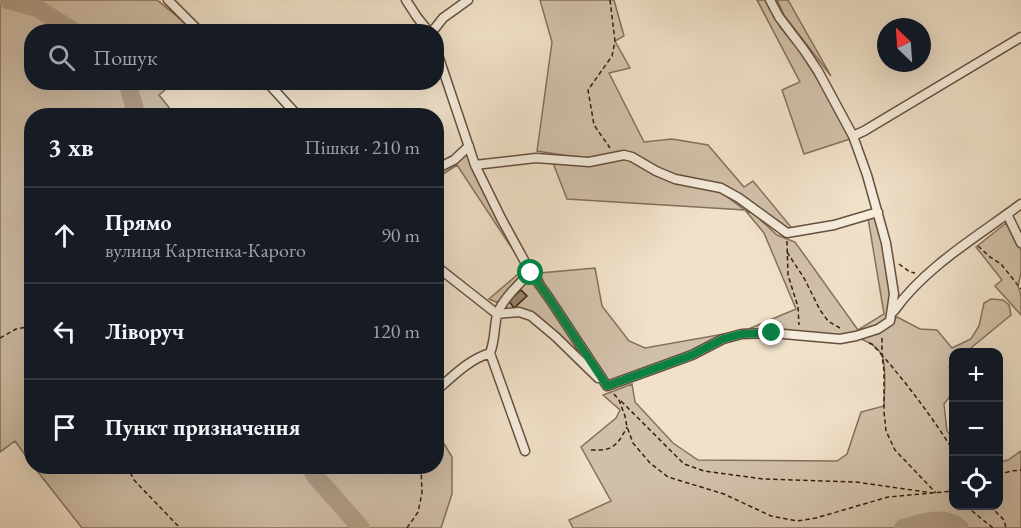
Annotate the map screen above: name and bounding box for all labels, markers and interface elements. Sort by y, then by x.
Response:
north arrow [877,18,931,72]
search box [24,24,444,90]
icon: search [45,41,78,74]
text: Пошук [93,43,157,72]
text: 3 хв [48,130,94,164]
text: Пішки · 210 m [304,134,420,160]
text: Прямо [105,208,172,237]
icon: ahead [48,219,81,252]
text: 90 m [381,222,420,248]
text: вулиця Карпенка-Карого [105,237,306,263]
route start [517,259,543,285]
icon: left [48,315,81,348]
text: Ліворуч [105,317,184,346]
text: 120 m [372,318,420,344]
route end [758,319,784,345]
map controls [949,348,1003,510]
button: + [949,348,1003,402]
button: − [949,402,1003,456]
icon: arrive [48,411,81,444]
text: Пункт призначення [105,413,300,442]
button: locate [949,456,1003,510]

